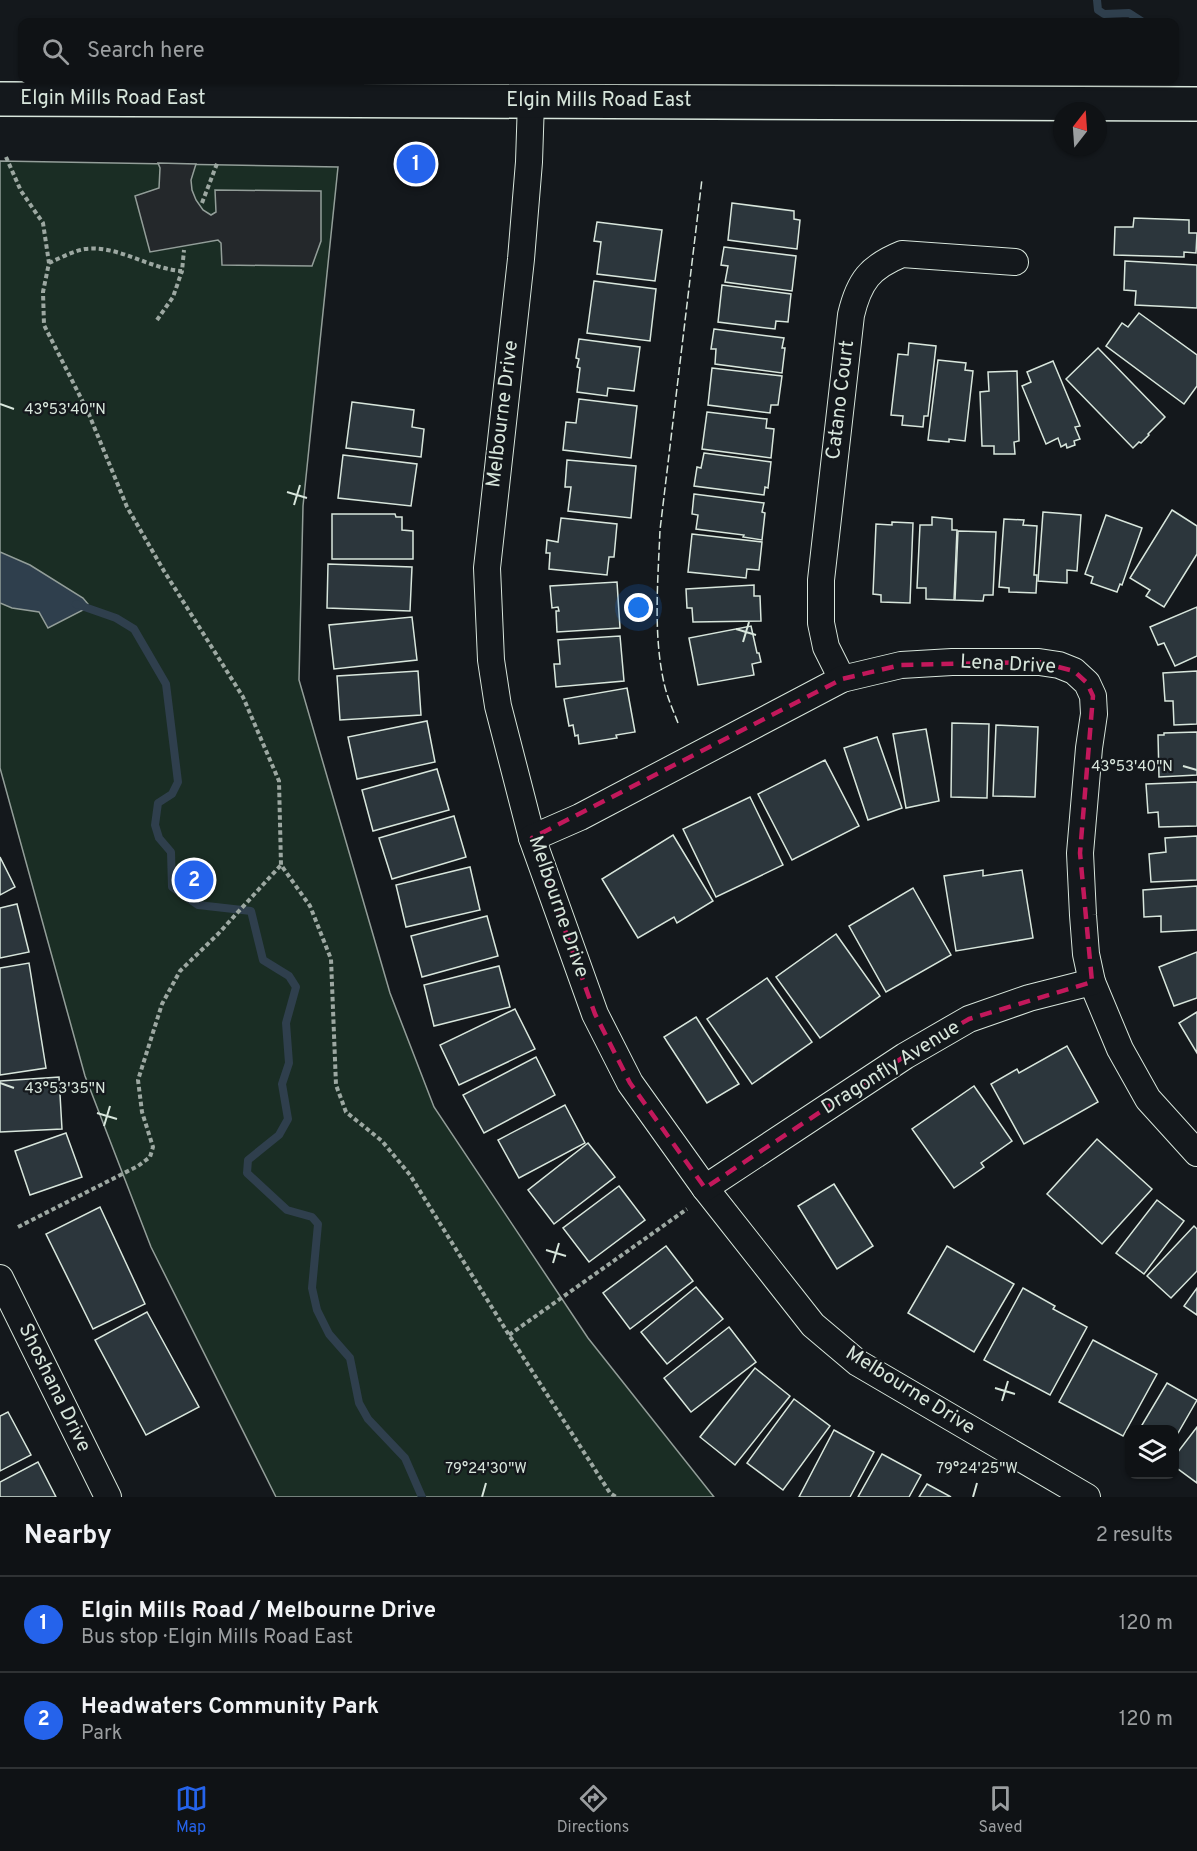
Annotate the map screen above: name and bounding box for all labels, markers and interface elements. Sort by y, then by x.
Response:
search box [18,18,1179,84]
icon: search [39,35,72,68]
text: Search here [87,38,205,65]
street label: Elgin Mills Road East [20,86,206,112]
street label: Elgin Mills Road East [506,88,692,114]
north arrow [1053,102,1107,156]
pin: 1 [396,142,436,186]
street label: Melbourne Drive [481,339,525,489]
street label: Catano Court [821,339,861,461]
text: 43°53'40"N [24,401,106,420]
your location [624,593,653,622]
street label: Lena Drive [959,650,1057,680]
text: 43°53'40"N [1091,758,1173,777]
street label: Melbourne Drive [522,833,594,981]
pin: 2 [174,858,214,902]
street label: Dragonfly Avenue [817,1015,965,1121]
text: 43°53'35"N [24,1080,106,1099]
street label: Shoshana Drive [12,1319,96,1457]
street label: Melbourne Drive [840,1341,980,1441]
map controls [1125,1425,1179,1479]
button: layers [1125,1425,1179,1479]
text: 79°24'30"W [445,1460,527,1479]
text: 79°24'25"W [936,1460,1018,1479]
text: Nearby [24,1520,112,1553]
text: 2 results [1096,1523,1173,1549]
text: Elgin Mills Road / Melbourne Drive [81,1598,436,1625]
text: 1 [40,1611,48,1637]
text: 120 m [1119,1611,1173,1637]
text: Bus stop · Elgin Mills Road East [81,1625,353,1651]
text: Headwaters Community Park [81,1694,379,1721]
text: 2 [37,1707,50,1733]
text: 120 m [1119,1707,1173,1733]
text: Park [81,1721,122,1747]
tab: Map [175,1782,208,1838]
tab: Directions [557,1782,629,1838]
tab: Saved [978,1782,1022,1838]

